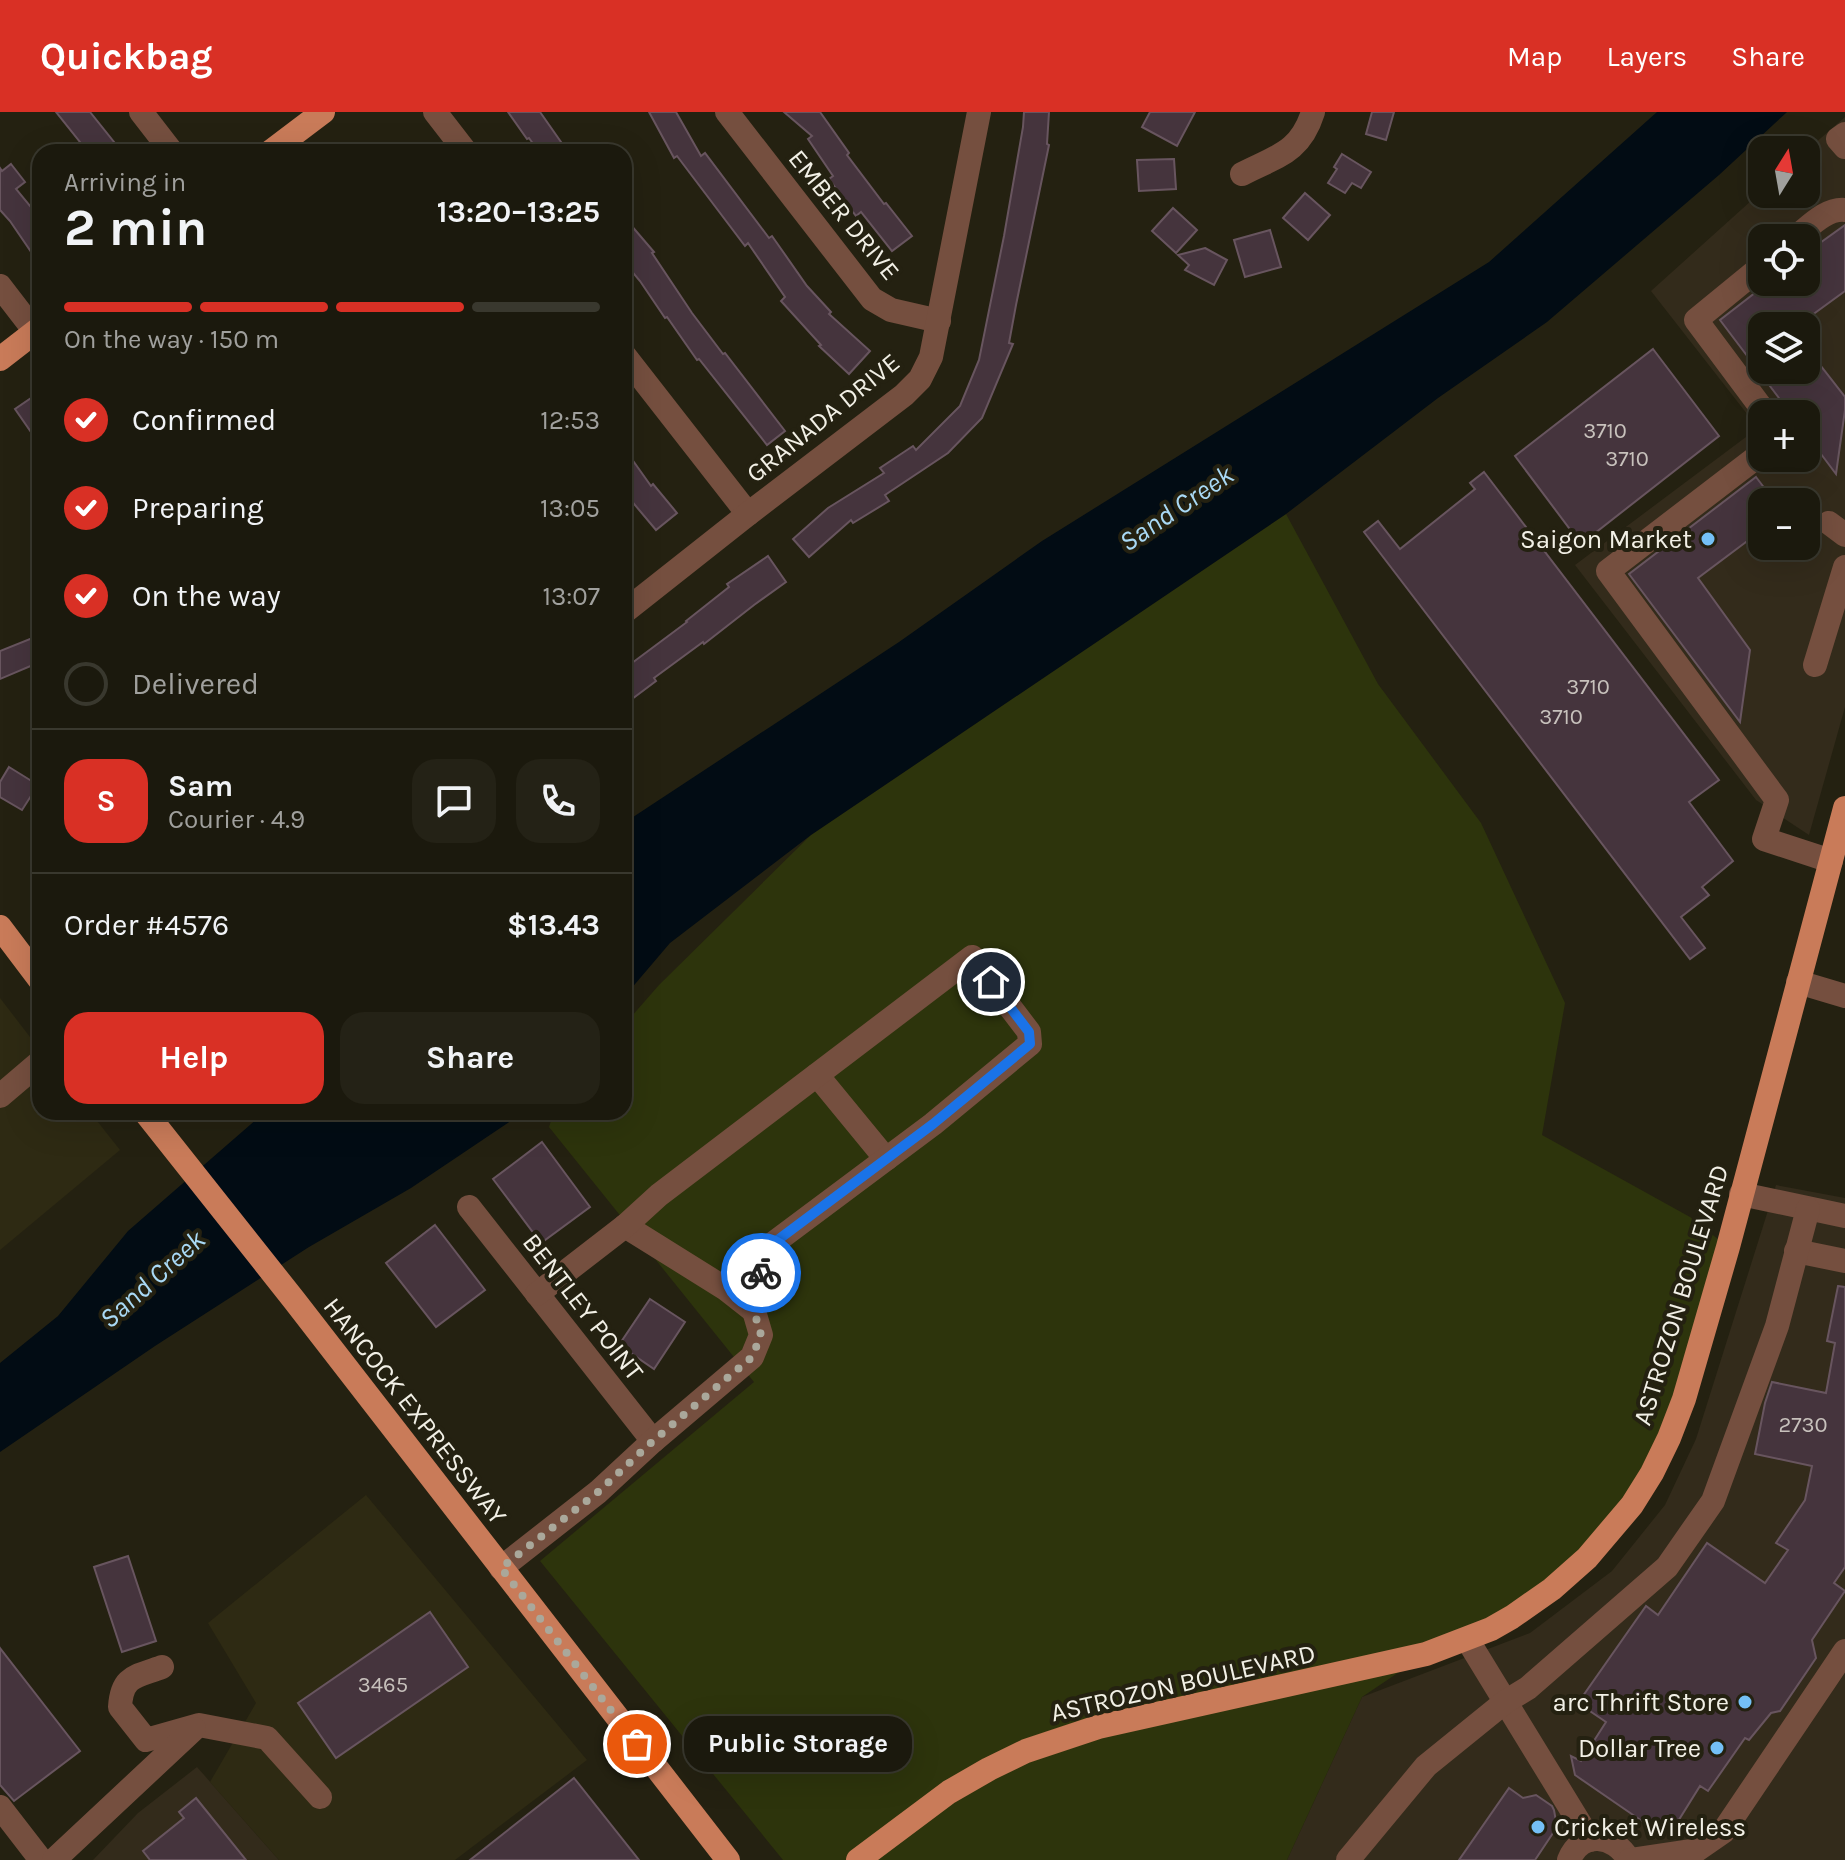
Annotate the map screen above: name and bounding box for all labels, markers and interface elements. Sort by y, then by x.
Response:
text: Quickbag [40,34,213,79]
text: Map [1507,40,1562,73]
text: Layers [1606,40,1687,73]
text: Share [1731,40,1805,73]
north arrow [1748,136,1820,208]
map controls [1748,136,1820,560]
street label: EMBER DRIVE [782,143,906,287]
text: Arriving in [64,167,186,198]
text: 13:20–13:25 [437,194,600,230]
text: 2 min [64,197,207,258]
button: locate [1748,224,1820,296]
button: layers [1748,312,1820,384]
text: On the way · 150 m [64,324,279,355]
street label: GRANADA DRIVE [740,347,906,489]
icon: check [64,398,108,442]
button: + [1748,400,1820,472]
text: Confirmed [132,402,276,438]
text: 12:53 [540,405,600,436]
house number: 3710 [1583,418,1627,444]
house number: 3710 [1605,446,1649,472]
water label: Sand Creek [1113,457,1240,558]
icon: check [64,486,108,530]
button: − [1748,488,1820,560]
text: Preparing [132,490,264,526]
text: 13:05 [540,493,600,524]
place label: Saigon Market [1520,524,1692,555]
marker: Saigon Market [1699,530,1717,548]
icon: check [64,574,108,618]
text: On the way [132,578,281,614]
text: 13:07 [542,581,600,612]
text: Delivered [132,666,259,702]
house number: 3710 [1566,674,1610,700]
house number: 3710 [1539,704,1583,730]
button: chat [412,759,496,843]
button: phone [516,759,600,843]
text: Sam [168,768,233,804]
text: S [96,783,116,819]
text: Courier · 4.9 [168,804,305,835]
text: Order #4576 [64,907,229,943]
text: $13.43 [507,907,600,943]
pin [957,948,1025,1016]
icon: home [969,960,1013,1004]
button: Help [64,1012,324,1104]
button: Share [340,1012,600,1104]
street label: ASTROZON BOULEVARD [1627,1161,1735,1429]
water label: Sand Creek [92,1222,212,1335]
street label: BENTLEY POINT [516,1227,650,1387]
courier [721,1233,801,1313]
icon: bike [739,1251,783,1295]
street label: HANCOCK EXPRESSWAY [317,1291,514,1531]
house number: 2730 [1778,1412,1828,1438]
street label: ASTROZON BOULEVARD [1047,1637,1319,1729]
house number: 3465 [358,1672,408,1698]
place label: arc Thrift Store [1553,1687,1729,1718]
marker: arc Thrift Store [1736,1693,1754,1711]
pin [603,1710,671,1778]
callout: Public Storage [685,1716,913,1772]
icon: bag [615,1722,659,1766]
text: Public Storage [708,1728,888,1759]
place label: Dollar Tree [1578,1733,1701,1764]
marker: Dollar Tree [1708,1739,1726,1757]
place label: Cricket Wireless [1554,1812,1746,1843]
marker: Cricket Wireless [1529,1818,1547,1836]

